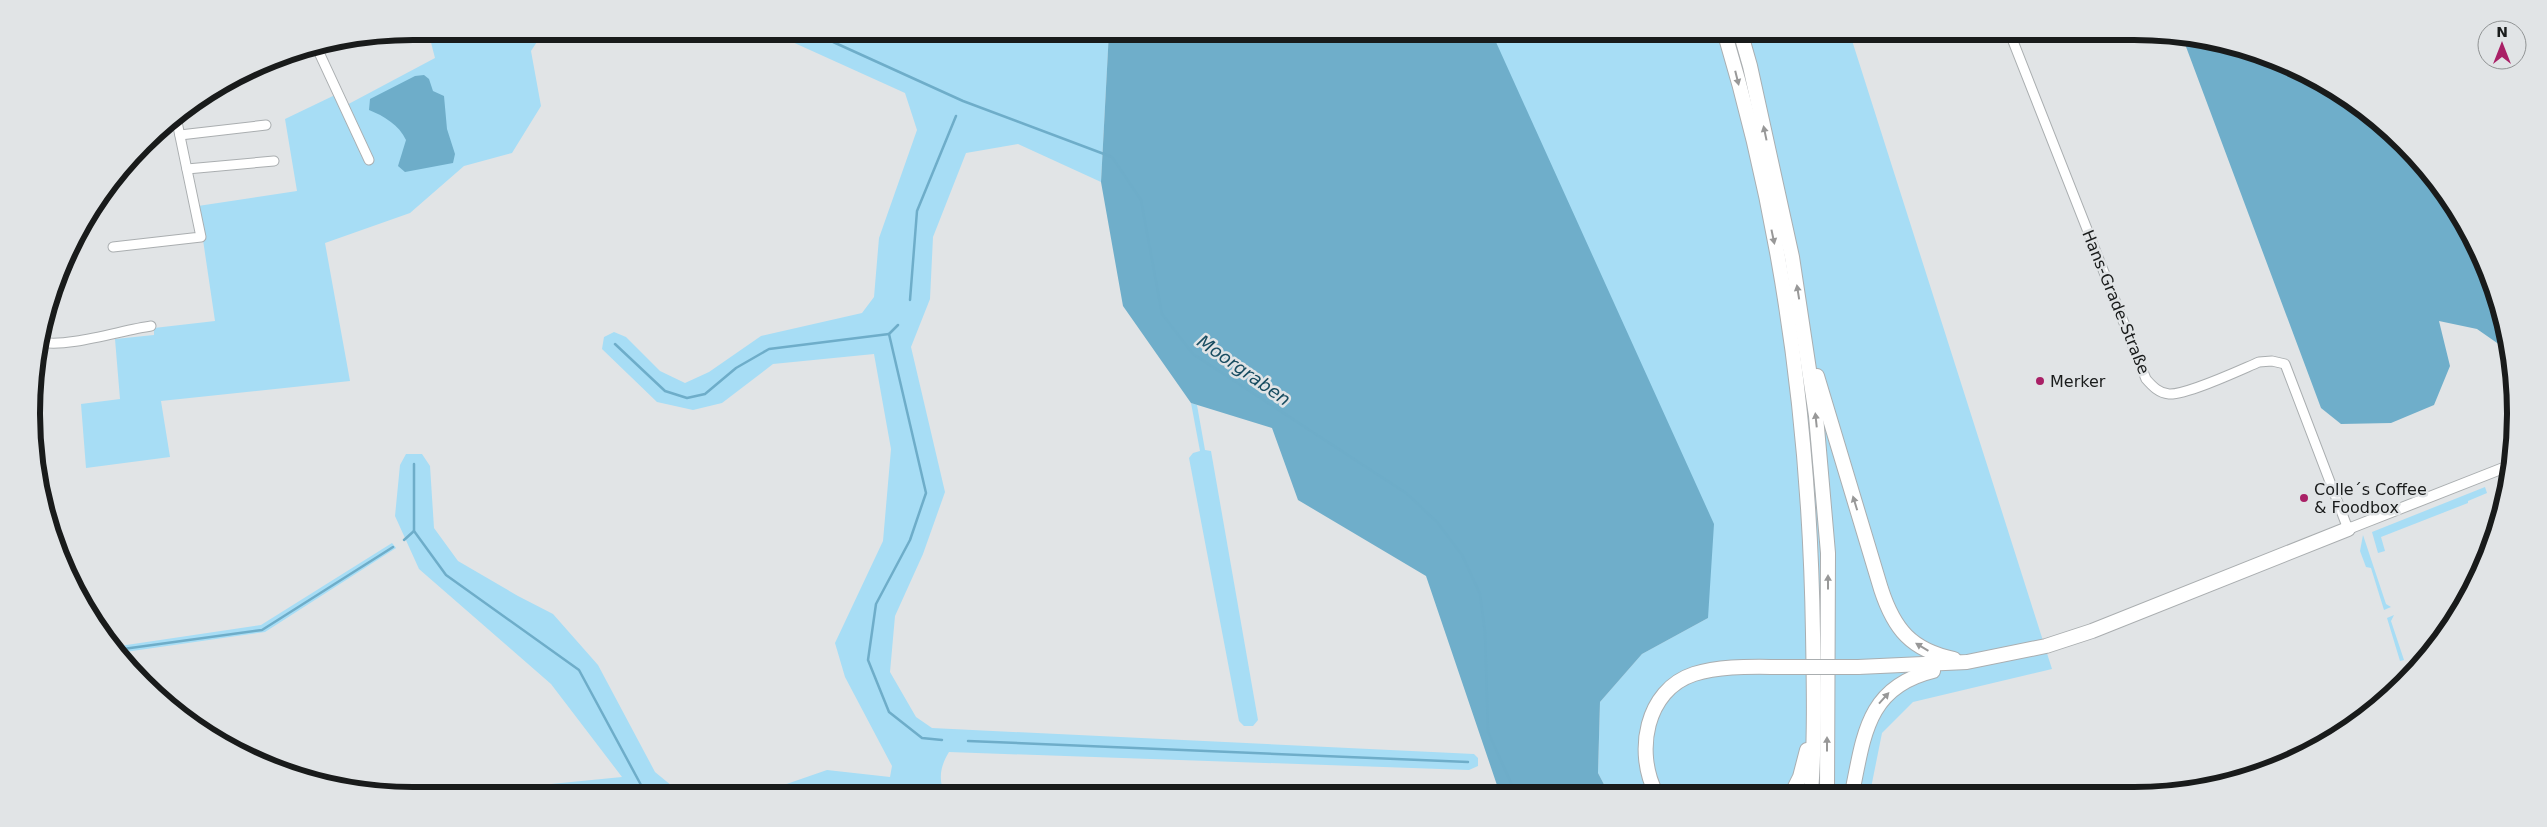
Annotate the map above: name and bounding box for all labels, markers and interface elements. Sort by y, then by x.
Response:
north arrow [2477,20,2527,70]
text: N [2496,24,2508,40]
one-way arrow [1733,71,1741,86]
one-way arrow [1761,125,1769,141]
street label: Hans-Grade-Straße [2078,227,2154,377]
one-way arrow [1769,229,1777,244]
one-way arrow [1793,284,1801,300]
water label: Moorgraben [1193,330,1295,410]
place label: Merker [2050,372,2106,391]
marker: Merker [2034,375,2046,387]
one-way arrow [1812,412,1820,428]
place label: Colle´s Coffee & Foodbox [2314,480,2427,517]
marker: Colle´s Coffee & Foodbox [2298,492,2310,504]
one-way arrow [1851,496,1859,511]
one-way arrow [1824,574,1832,590]
one-way arrow [1915,642,1928,651]
one-way arrow [1878,692,1889,705]
one-way arrow [1823,736,1831,752]

